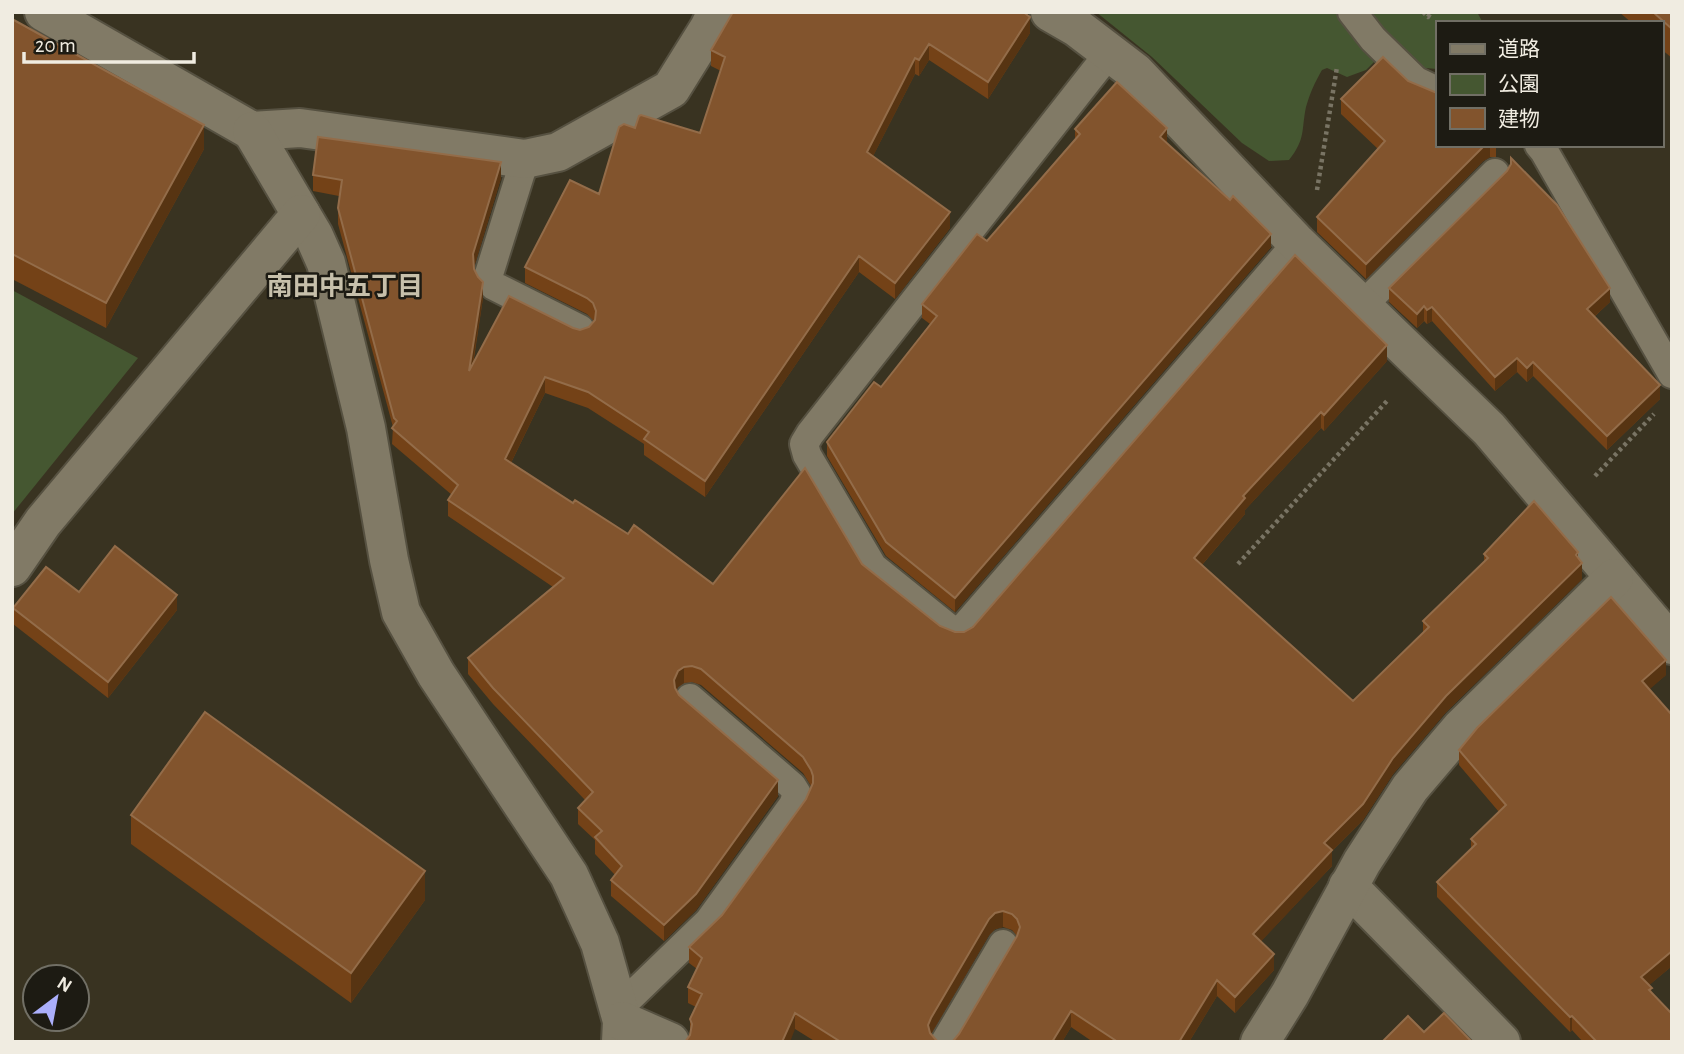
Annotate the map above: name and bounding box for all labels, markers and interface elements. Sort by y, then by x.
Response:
scale bar [24,21,194,65]
legend [1436,21,1663,147]
text: 20 m [35,35,76,56]
text: 道路 [1498,38,1540,60]
text: 公園 [1498,74,1540,95]
text: 建物 [1498,108,1540,130]
district label: 南田中五丁目 [267,272,423,300]
north arrow [21,963,91,1033]
text: N [54,973,75,996]

